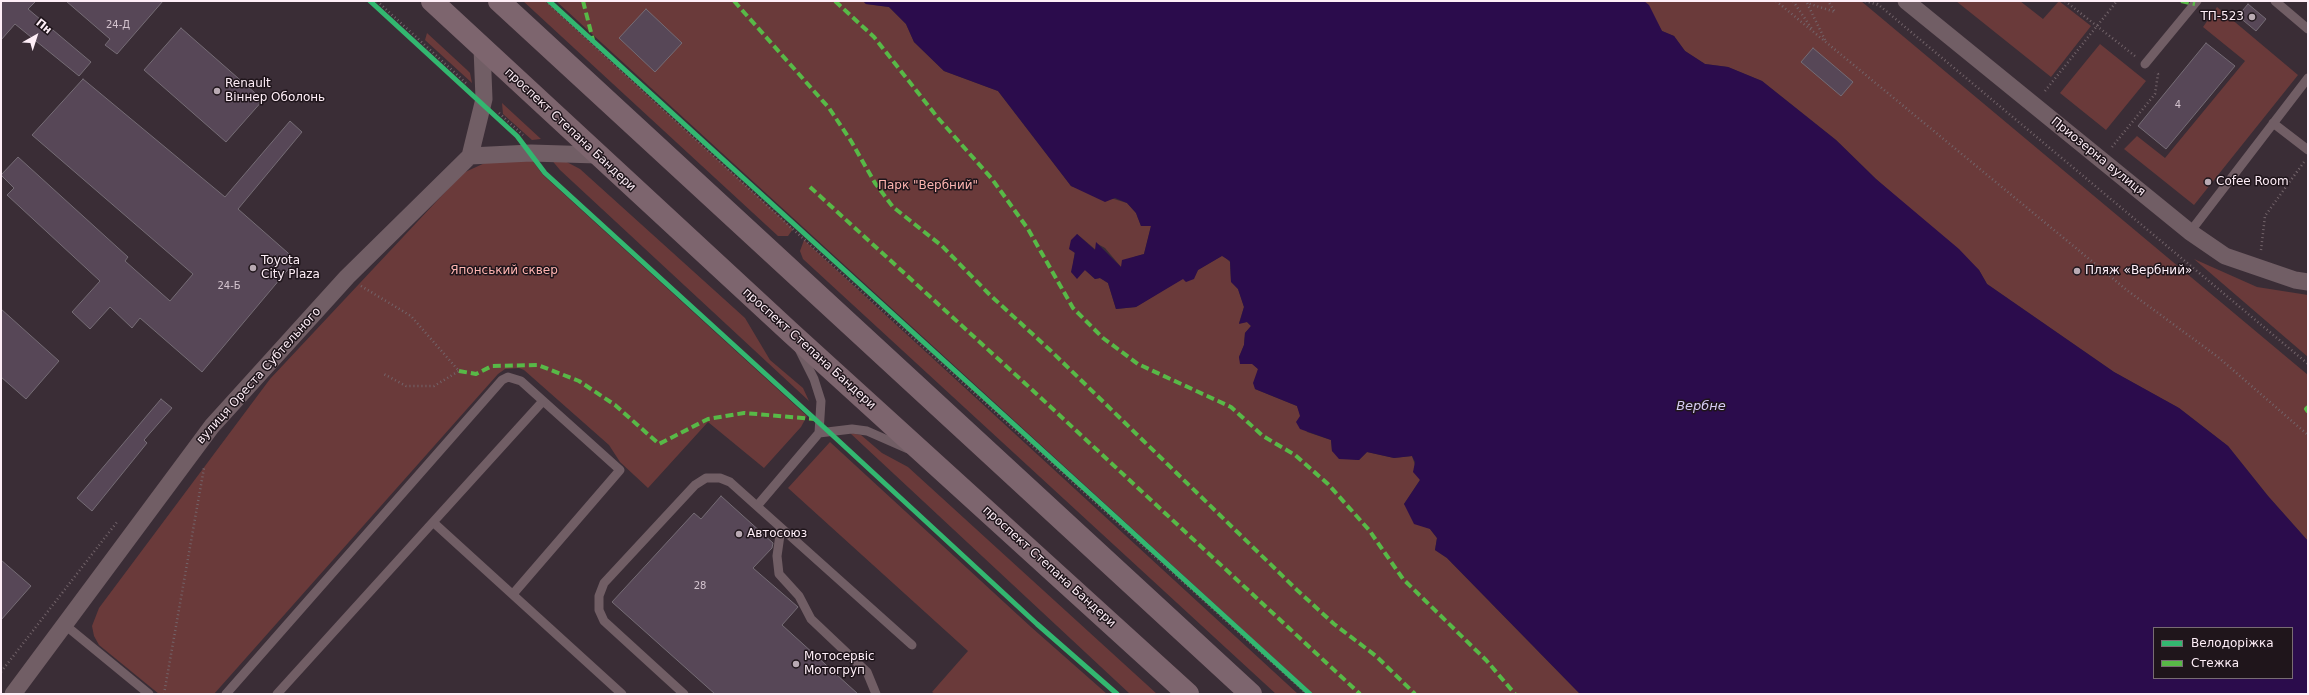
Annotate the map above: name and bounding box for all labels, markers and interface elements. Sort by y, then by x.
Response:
place label: ТП-523 [2200,10,2244,24]
marker: ТП-523 [2247,12,2257,22]
north arrow [16,16,56,56]
text: Пн [33,16,54,37]
house number: 24-Д [106,19,130,31]
street label: проспект Степана Бандери [501,65,639,195]
place label: Renault Віннер Оболонь [225,77,325,105]
marker: Renault Віннер Оболонь [212,86,222,96]
house number: 4 [2175,99,2181,111]
street label: Приозерна вулиця [2048,115,2148,199]
place label: Cofee Room [2216,175,2289,189]
marker: Cofee Room [2203,177,2213,187]
park label: Парк "Вербний" [878,179,978,193]
place label: Toyota City Plaza [261,254,320,282]
marker: Toyota City Plaza [248,263,258,273]
park label: Японський сквер [450,264,558,278]
place label: Пляж «Вербний» [2085,264,2192,278]
marker: Пляж «Вербний» [2072,266,2082,276]
house number: 24-Б [217,280,241,292]
street label: проспект Степана Бандери [739,285,879,413]
street label: вулиця Ореста Субтельного [194,305,324,447]
water label: Вербне [1676,399,1726,415]
street label: проспект Степана Бандери [979,503,1119,631]
place label: Автосоюз [747,527,807,541]
marker: Автосоюз [734,529,744,539]
house number: 28 [694,580,706,592]
legend [2153,627,2293,679]
text: Велодоріжка [2191,636,2274,650]
place label: Мотосервіс Мотогруп [804,650,875,678]
text: Стежка [2191,656,2239,670]
marker: Мотосервіс Мотогруп [791,659,801,669]

